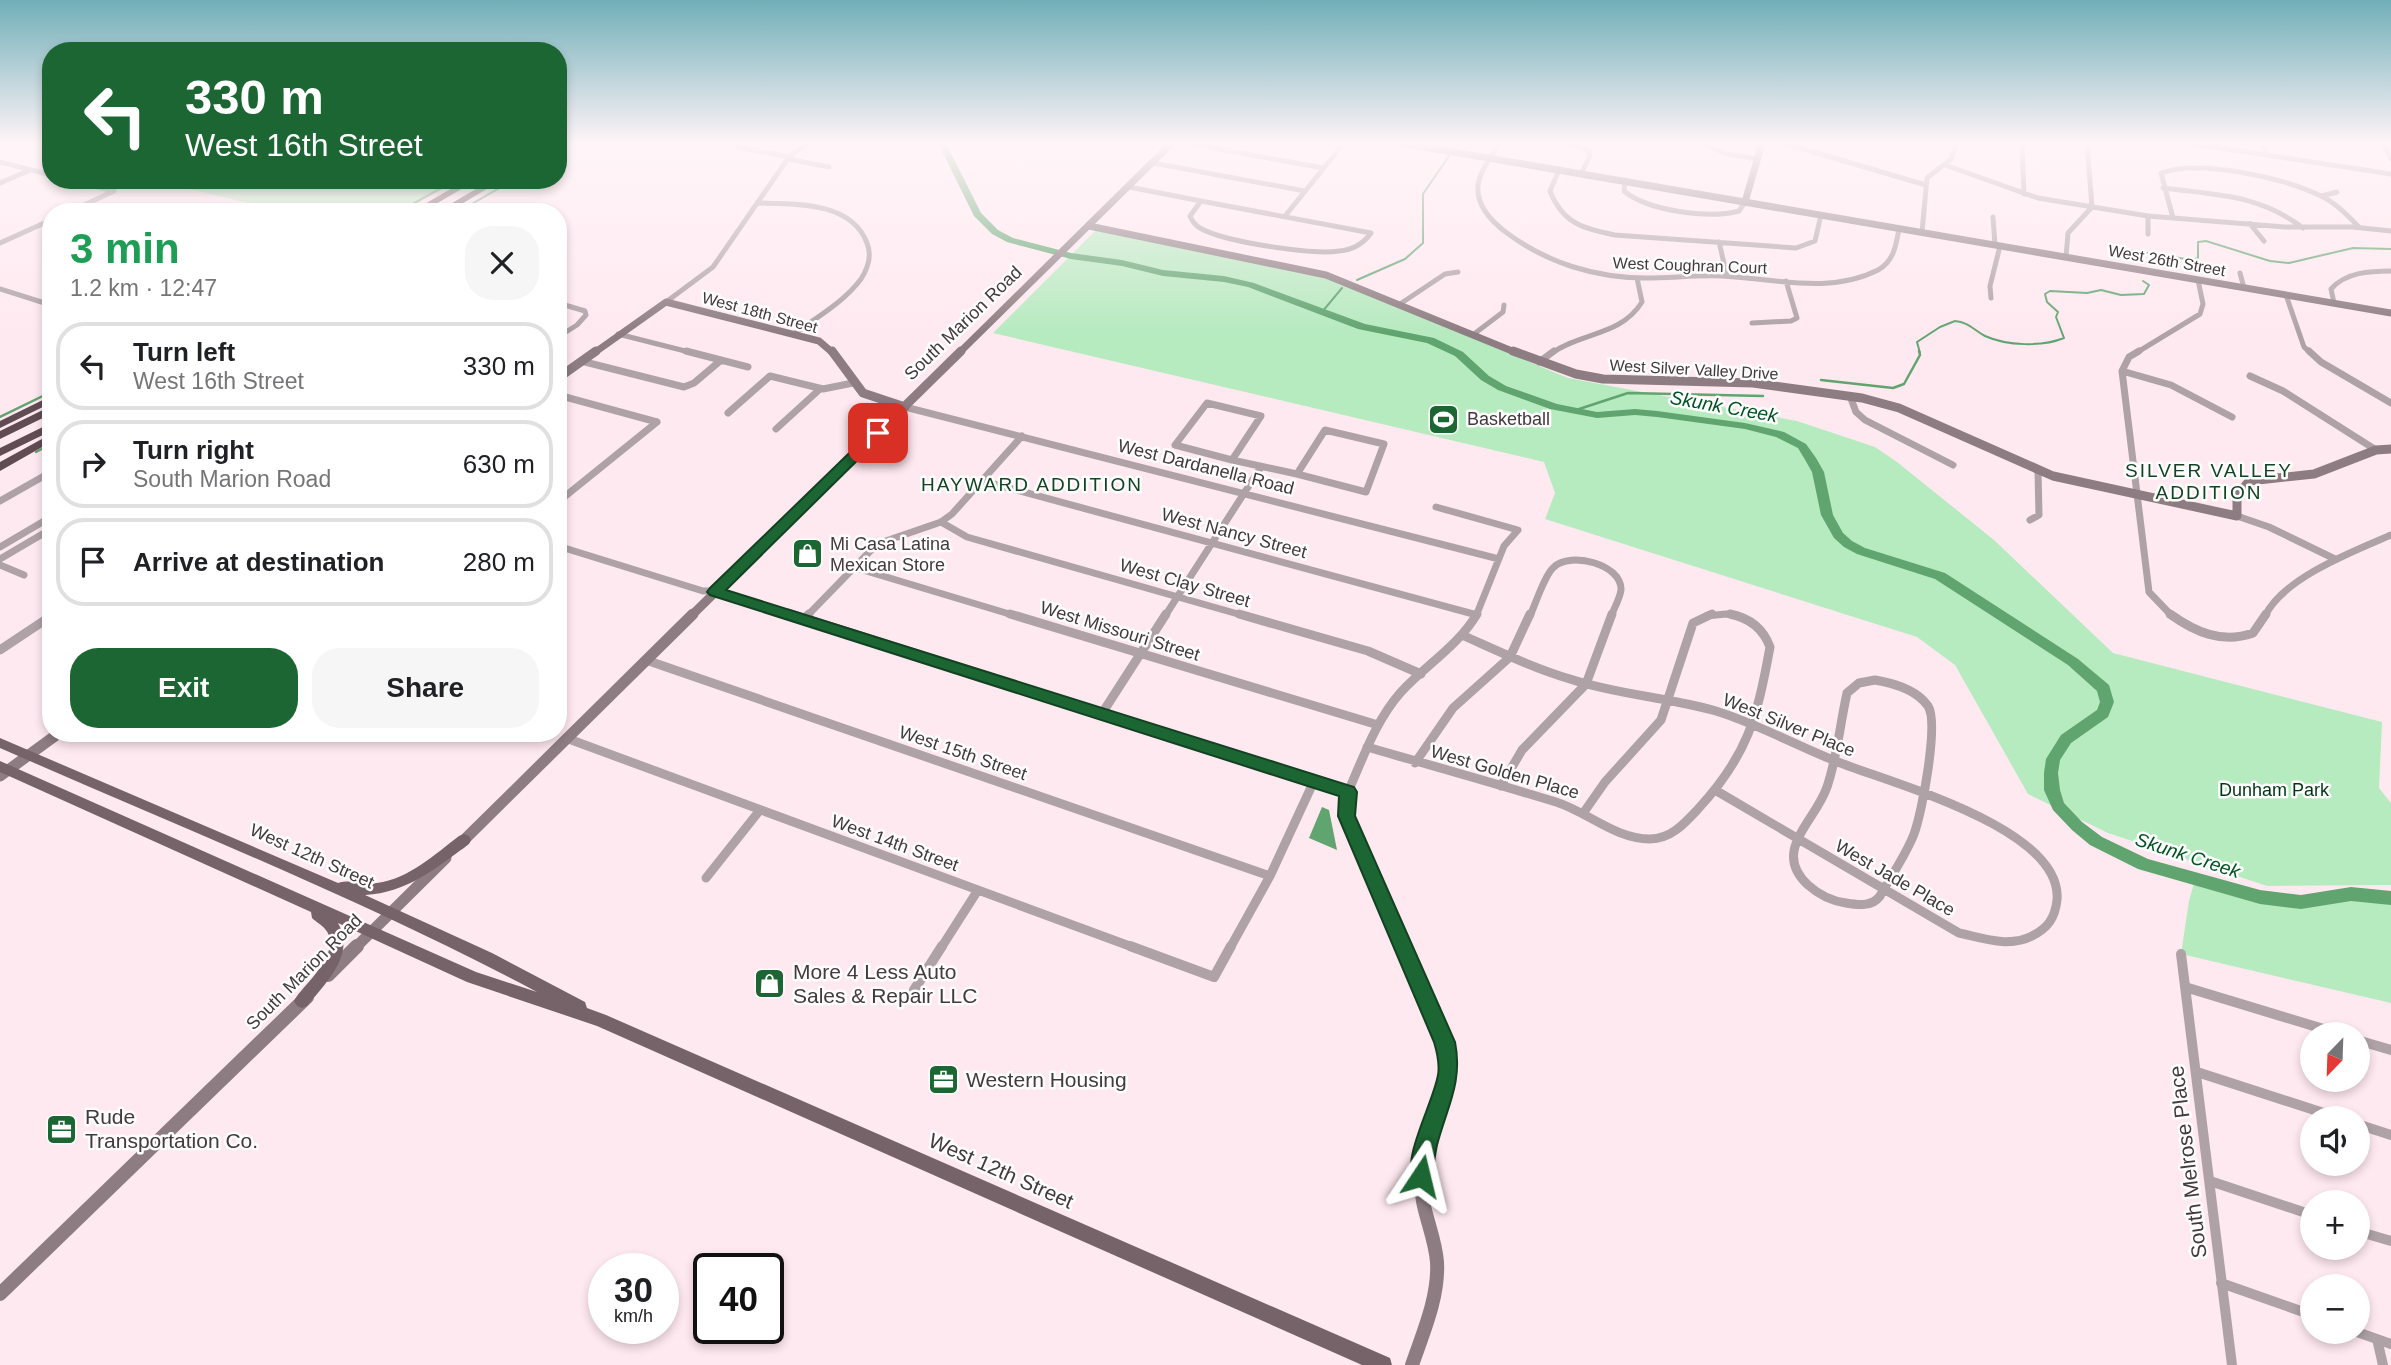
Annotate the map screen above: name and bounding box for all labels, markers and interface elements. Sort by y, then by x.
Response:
icon: left [70,70,161,161]
text: 330 m [185,70,324,124]
text: West 16th Street [185,127,423,163]
text: 3 min [70,225,180,272]
button: close [465,226,539,300]
street label: West 26th Street [2107,242,2227,279]
street label: West Coughran Court [1613,254,1768,277]
street label: South Marion Road [900,262,1026,384]
text: 1.2 km · 12:47 [70,275,217,301]
street label: West 18th Street [700,289,820,336]
text: Turn left [133,337,235,367]
icon: left [74,347,112,385]
text: 330 m [463,351,535,381]
street label: West Silver Valley Drive [1609,357,1779,382]
text: West 16th Street [133,368,304,394]
water label: Skunk Creek [1669,387,1781,427]
sports icon: Basketball [1427,402,1461,436]
pin [848,403,908,463]
place label: Basketball [1467,409,1550,429]
icon: arrive [859,414,897,452]
text: Turn right [133,435,254,465]
street label: West Dardanella Road [1116,435,1296,499]
icon: right [74,445,112,483]
text: 630 m [463,449,535,479]
district label: SILVER VALLEY ADDITION [2125,460,2293,503]
text: South Marion Road [133,466,331,492]
district label: HAYWARD ADDITION [921,474,1143,495]
street label: West Nancy Street [1159,504,1309,562]
place label: Mi Casa Latina Mexican Store [830,534,951,575]
shop icon: Mi Casa Latina Mexican Store [790,537,824,571]
icon: arrive [74,543,112,581]
text: Arrive at destination [133,547,384,577]
text: 280 m [463,547,535,577]
street label: West Clay Street [1117,555,1253,611]
street label: West Missouri Street [1038,597,1202,665]
button: Exit [70,648,298,728]
button: Share [312,648,539,728]
street label: West Silver Place [1720,689,1858,761]
street label: West 15th Street [897,722,1029,784]
street label: West Golden Place [1428,741,1582,803]
park label: Dunham Park [2219,780,2330,800]
street label: West 14th Street [829,811,961,875]
street label: West 12th Street [247,820,377,892]
water label: Skunk Creek [2133,829,2244,883]
street label: West Jade Place [1832,836,1958,920]
street label: South Marion Road [242,910,366,1034]
place label: More 4 Less Auto Sales & Repair LLC [793,960,977,1007]
shop icon: More 4 Less Auto Sales & Repair LLC [753,967,787,1001]
north arrow [2300,1022,2370,1092]
map controls [2300,1022,2370,1344]
office icon: Western Housing [926,1063,960,1097]
street label: South Melrose Place [2164,1064,2211,1260]
place label: Western Housing [966,1068,1127,1091]
place label: Rude Transportation Co. [85,1105,258,1152]
button: sound [2300,1106,2370,1176]
office icon: Rude Transportation Co. [45,1112,79,1146]
street label: West 12th Street [925,1128,1077,1213]
position arrow [1384,1139,1458,1213]
button: + [2300,1190,2370,1260]
speed limit sign: 40 [693,1253,784,1344]
text: 30 [614,1270,653,1309]
button: − [2300,1274,2370,1344]
text: km/h [614,1306,653,1326]

